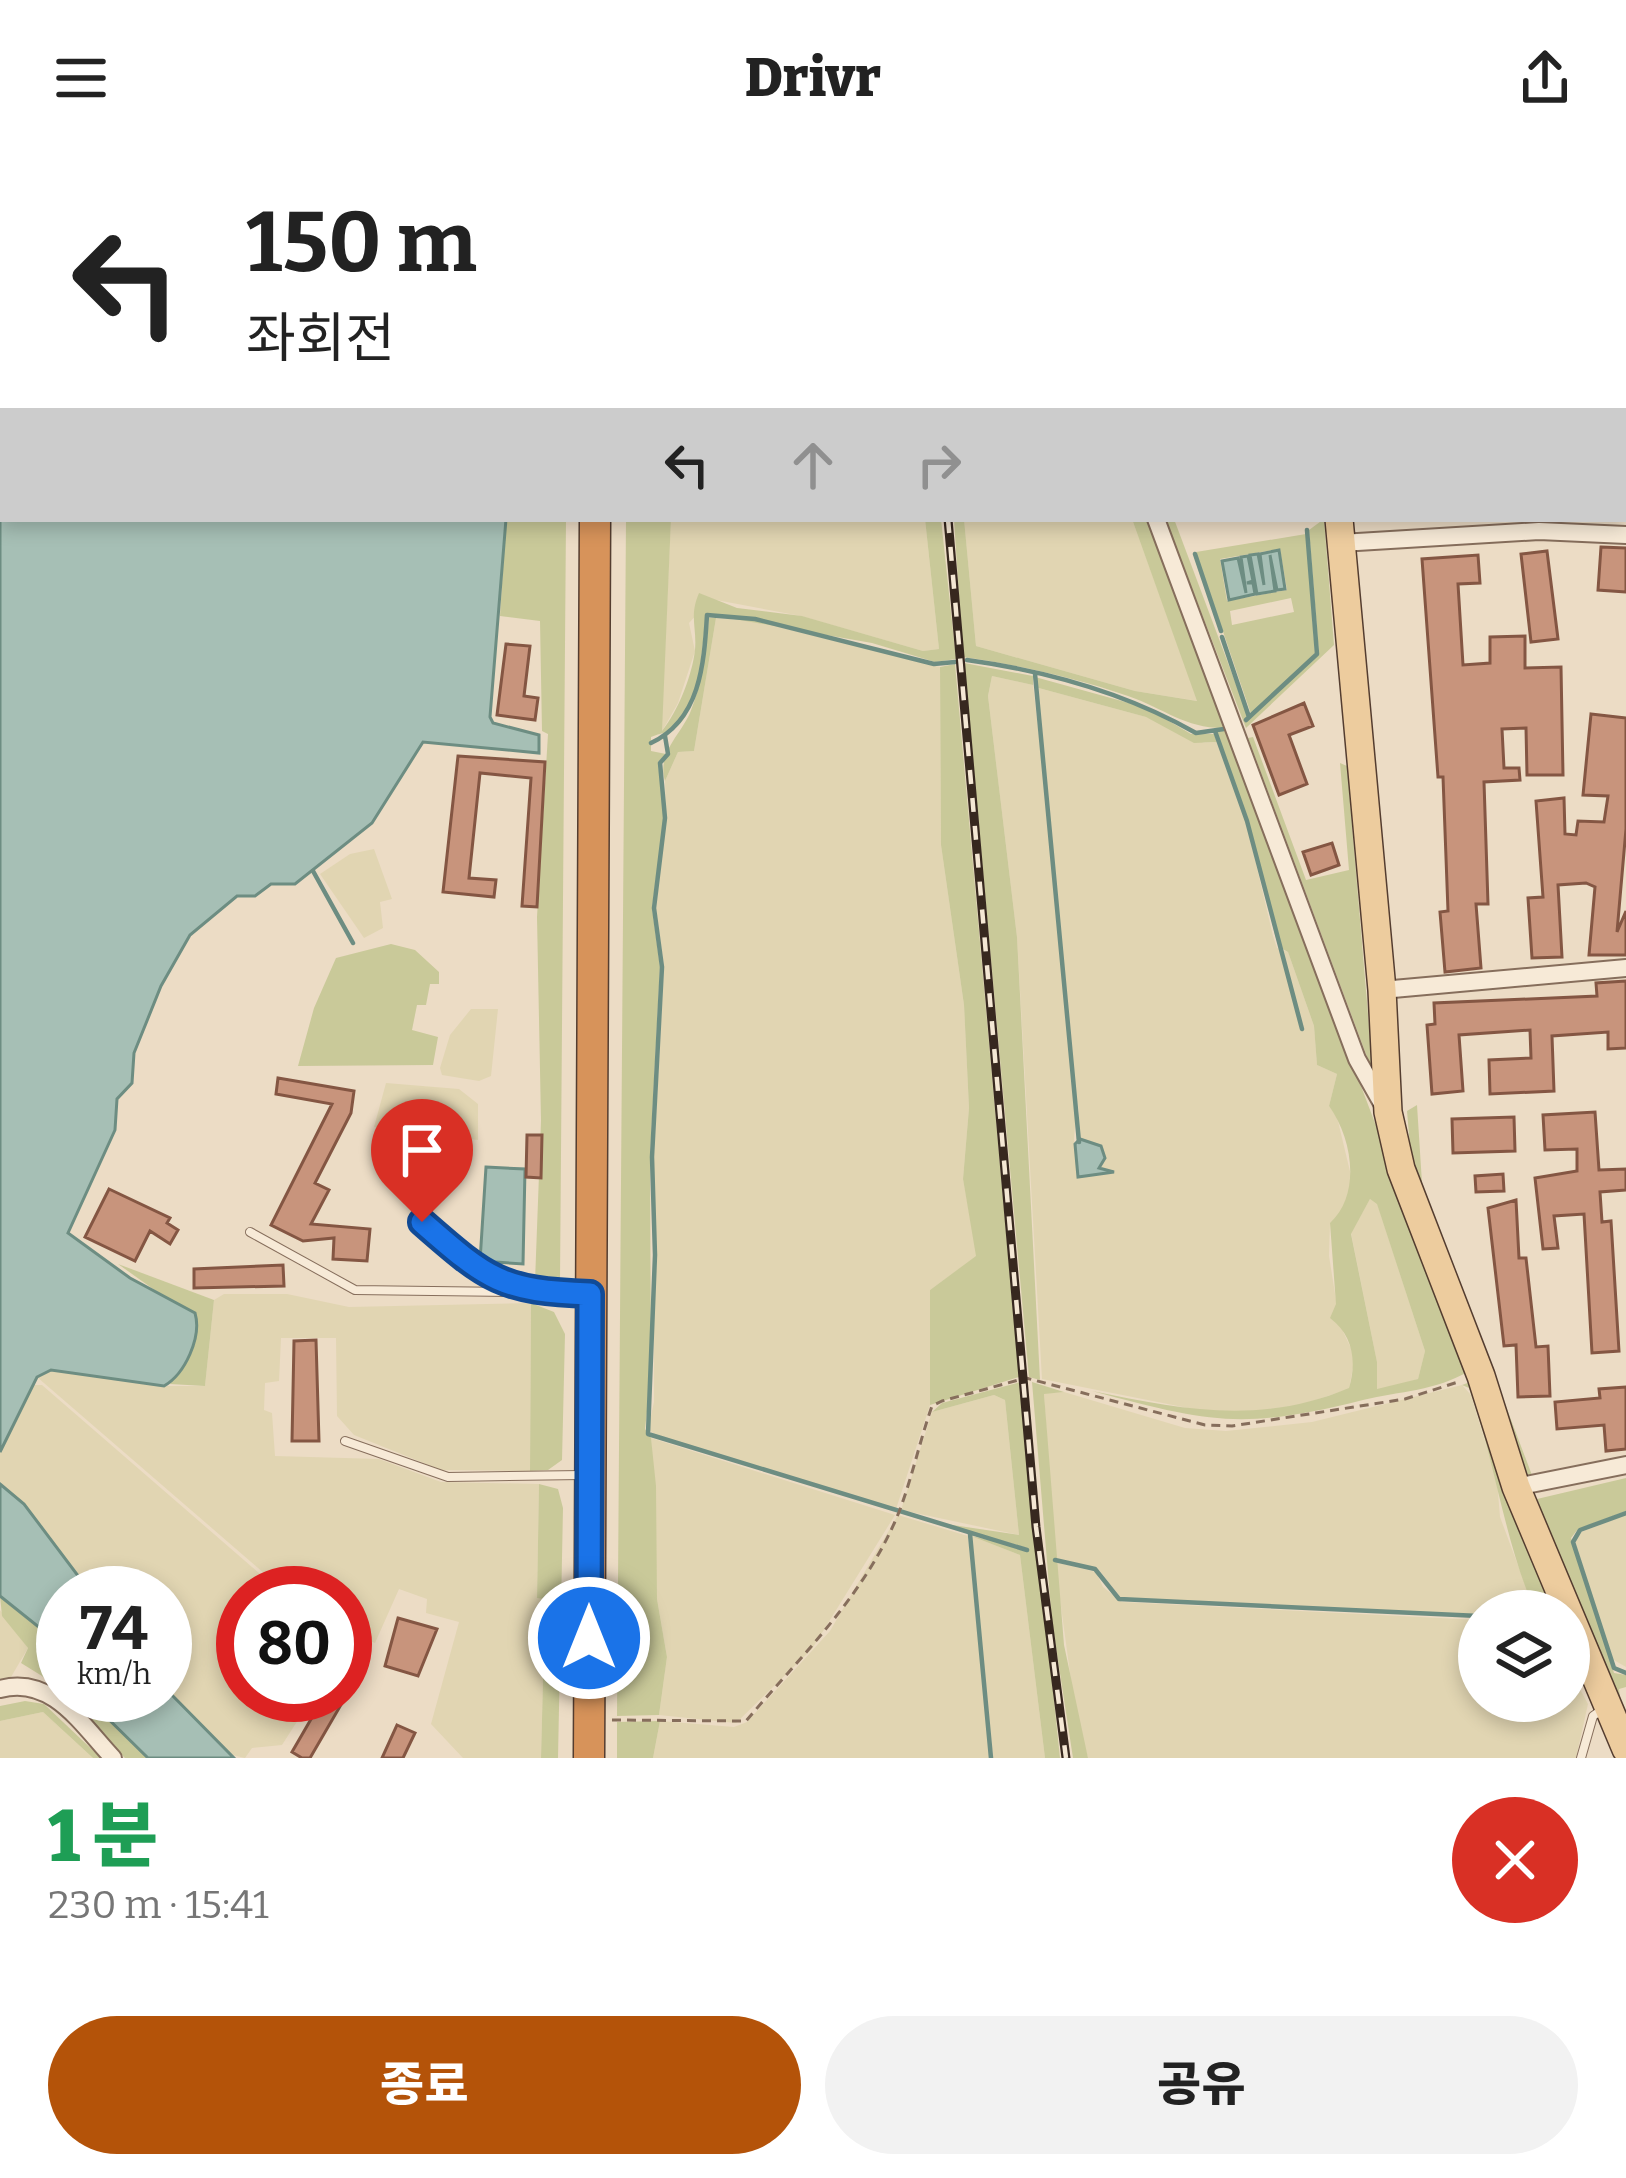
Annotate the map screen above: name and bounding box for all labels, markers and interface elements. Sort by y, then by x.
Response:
icon: menu [48,45,114,111]
icon: share [1512,45,1578,111]
text: Drivr [745,46,881,110]
text: 150 m [246,192,477,293]
icon: left [48,204,204,360]
text: 좌회전 [246,307,395,371]
icon: left [654,432,720,498]
icon: ahead [780,432,846,498]
icon: right [906,432,972,498]
pin [371,1099,473,1222]
icon: arrive [389,1117,455,1183]
speed limit sign: 80 [216,1566,372,1722]
position arrow [526,1575,652,1701]
map controls [1458,1590,1590,1722]
button: layers [1458,1590,1590,1722]
text: 74 [80,1593,148,1665]
text: km/h [77,1656,151,1692]
text: 1 분 [48,1794,158,1880]
button: close [1452,1797,1578,1923]
text: 230 m · 15:41 [48,1882,269,1928]
button: 종료 [48,2016,801,2154]
button: 공유 [825,2016,1578,2154]

